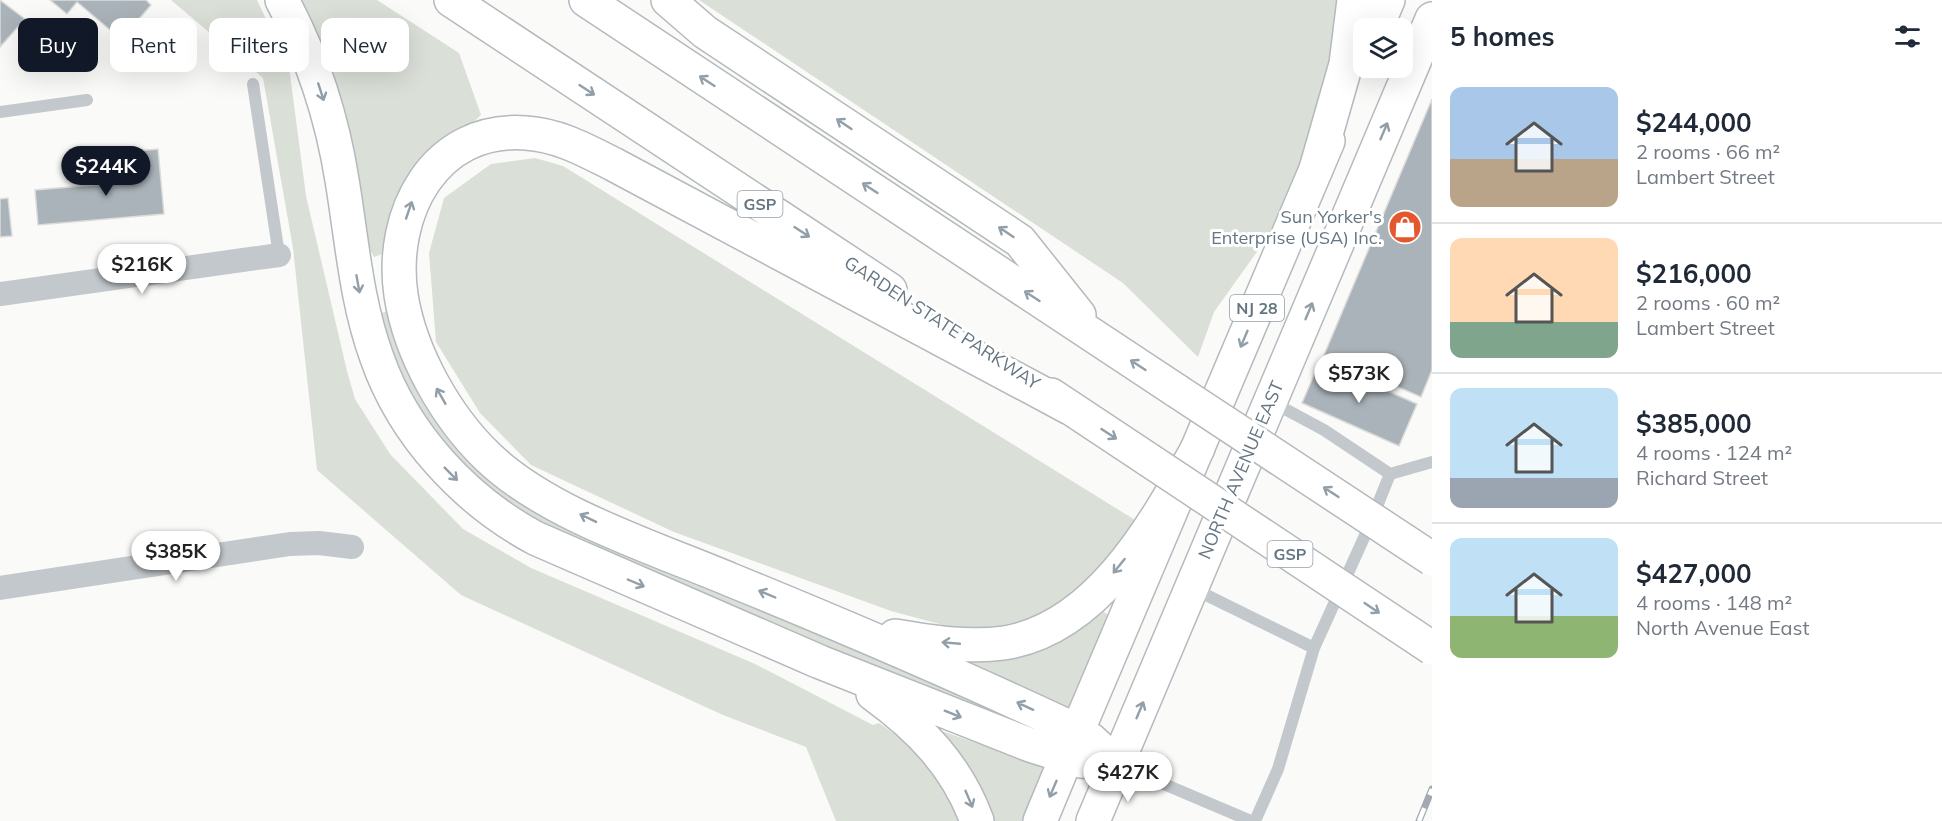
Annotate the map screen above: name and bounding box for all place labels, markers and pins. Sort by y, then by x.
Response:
pin: $244K [64,146,148,197]
place label: Sun Yorker's Enterprise (USA) Inc. [1211,205,1382,249]
shop icon: Sun Yorker's Enterprise (USA) Inc. [1387,209,1423,245]
pin: $216K [100,244,184,295]
pin: $573K [1317,353,1401,404]
pin: $385K [134,531,218,582]
pin: $427K [1086,752,1170,803]

